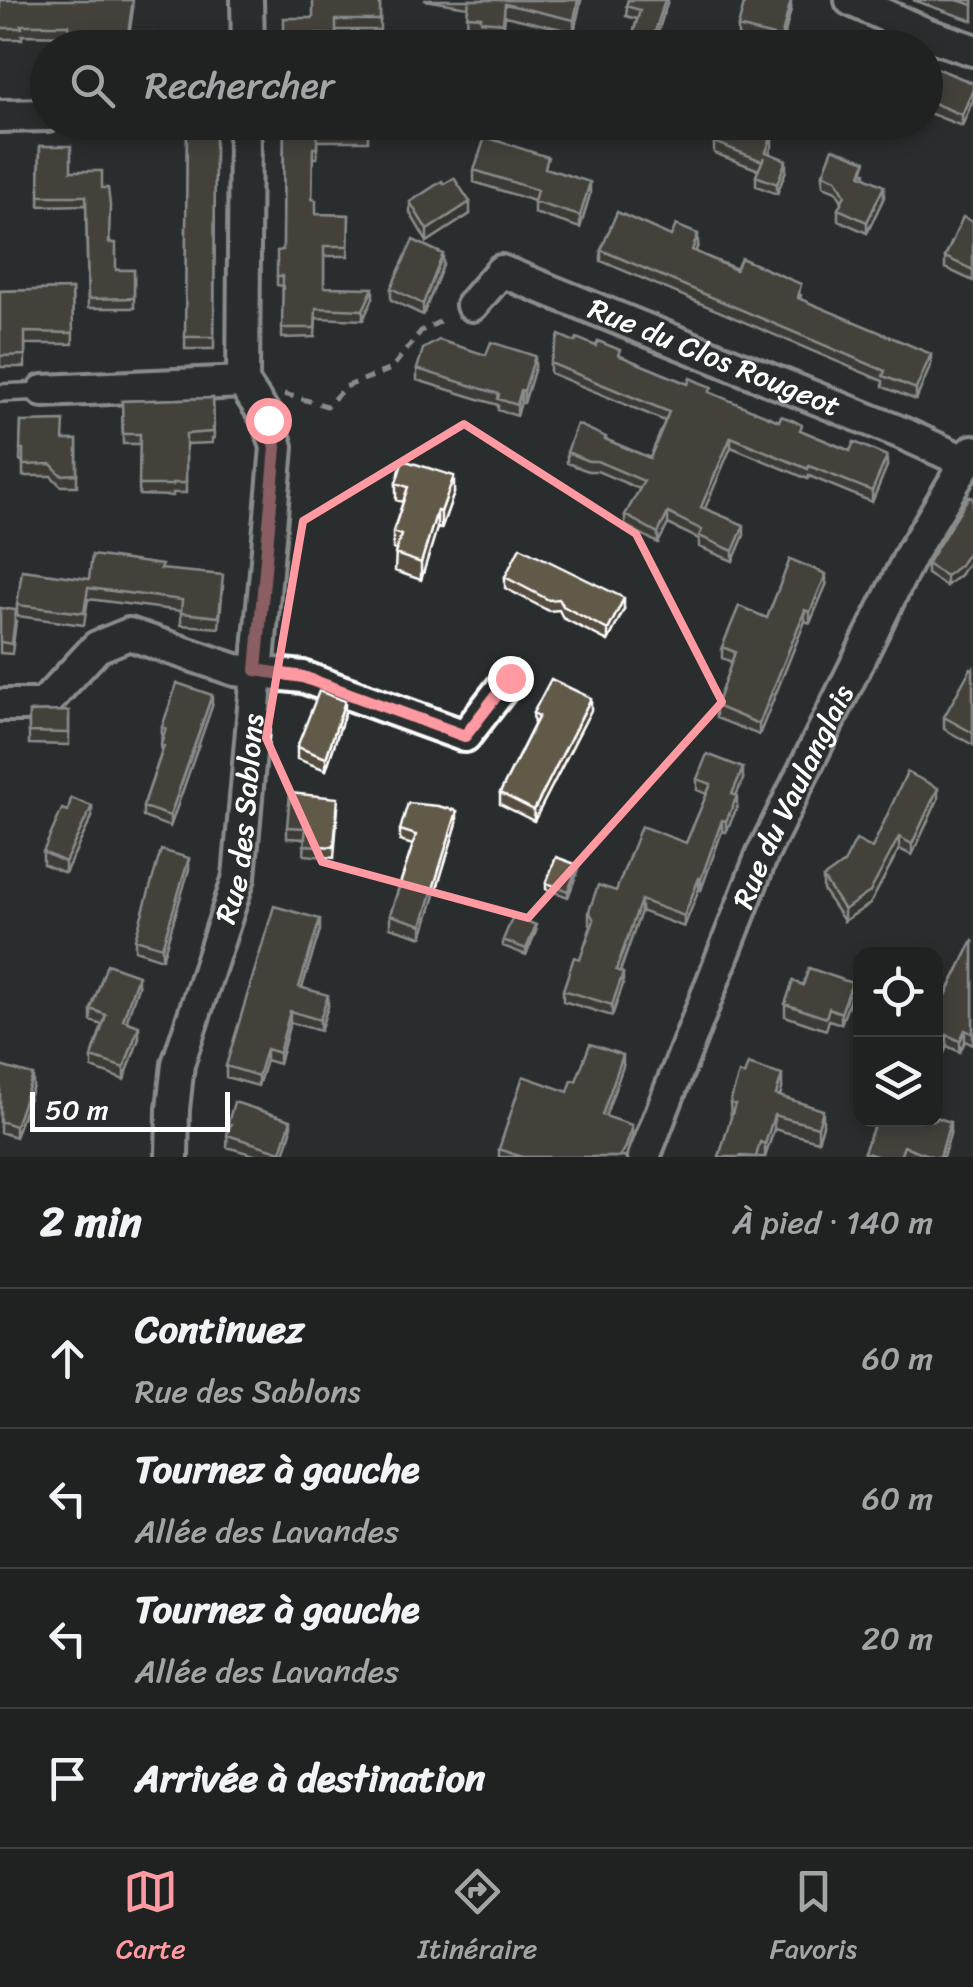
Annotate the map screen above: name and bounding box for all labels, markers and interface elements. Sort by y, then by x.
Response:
search box [30,30,943,140]
text: Rechercher [145,52,334,119]
icon: search [65,58,120,113]
street label: Rue du Clos Rougeot [580,282,849,433]
route start [246,398,292,444]
route end [488,656,534,702]
street label: Rue du Vaulanglais [716,674,870,917]
street label: Rue des Sablons [198,711,280,931]
map controls [853,947,943,1127]
button: locate [853,947,943,1037]
button: layers [853,1037,943,1127]
text: 50 m [45,1085,109,1134]
scale bar [30,1087,230,1132]
text: 2 min [40,1185,142,1259]
text: À pied · 140 m [733,1194,933,1251]
text: Continuez [135,1296,304,1363]
text: 60 m [862,1330,933,1387]
icon: ahead [40,1331,95,1386]
text: Rue des Sablons [135,1363,361,1420]
text: Tournez à gauche [135,1436,419,1503]
text: 60 m [862,1470,933,1527]
icon: left [40,1471,95,1526]
text: Allée des Lavandes [135,1503,399,1560]
text: Tournez à gauche [135,1576,419,1643]
text: 20 m [861,1610,933,1667]
icon: left [40,1611,95,1666]
text: Allée des Lavandes [135,1643,399,1700]
text: Arrivée à destination [135,1745,485,1812]
icon: arrive [40,1751,95,1806]
tab: Carte [116,1864,186,1973]
tab: Itinéraire [418,1864,538,1973]
tab: Favoris [770,1864,857,1973]

